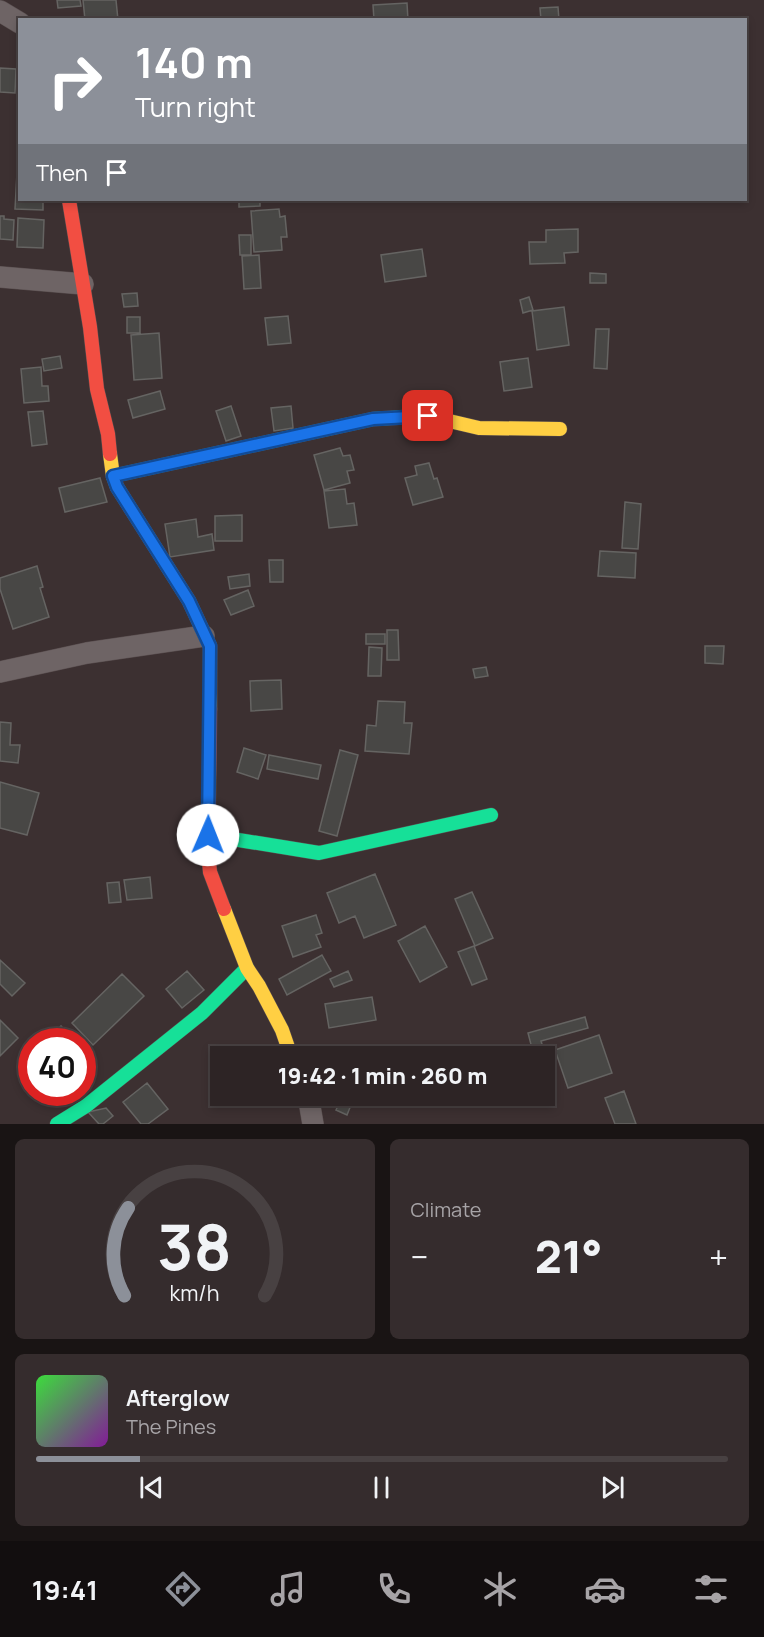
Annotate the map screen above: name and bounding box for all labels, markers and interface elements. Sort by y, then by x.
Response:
text: 140 m [135,33,253,91]
icon: right [36,42,114,120]
text: Turn right [135,88,256,125]
icon: arrive [100,156,133,189]
text: Then [36,158,88,188]
pin [402,390,453,441]
icon: arrive [411,399,444,432]
position arrow [176,803,240,867]
speed limit sign: 40 [18,1028,96,1106]
text: 19:42 · 1 min · 260 m [278,1061,487,1091]
text: Climate [411,1196,482,1223]
text: 38 [157,1203,232,1289]
text: 21° [535,1225,603,1287]
text: − [411,1234,428,1279]
text: + [709,1234,728,1279]
text: km/h [170,1278,220,1307]
text: Afterglow [126,1383,230,1413]
text: The Pines [126,1413,216,1440]
icon: previous [135,1471,168,1504]
icon: pause [365,1471,398,1504]
icon: next [596,1471,629,1504]
icon: directions [162,1568,204,1610]
icon: music [267,1568,309,1610]
icon: phone [373,1568,415,1610]
icon: climate [479,1568,521,1610]
icon: car [584,1568,626,1610]
icon: filters [690,1568,732,1610]
text: 19:41 [32,1571,98,1608]

